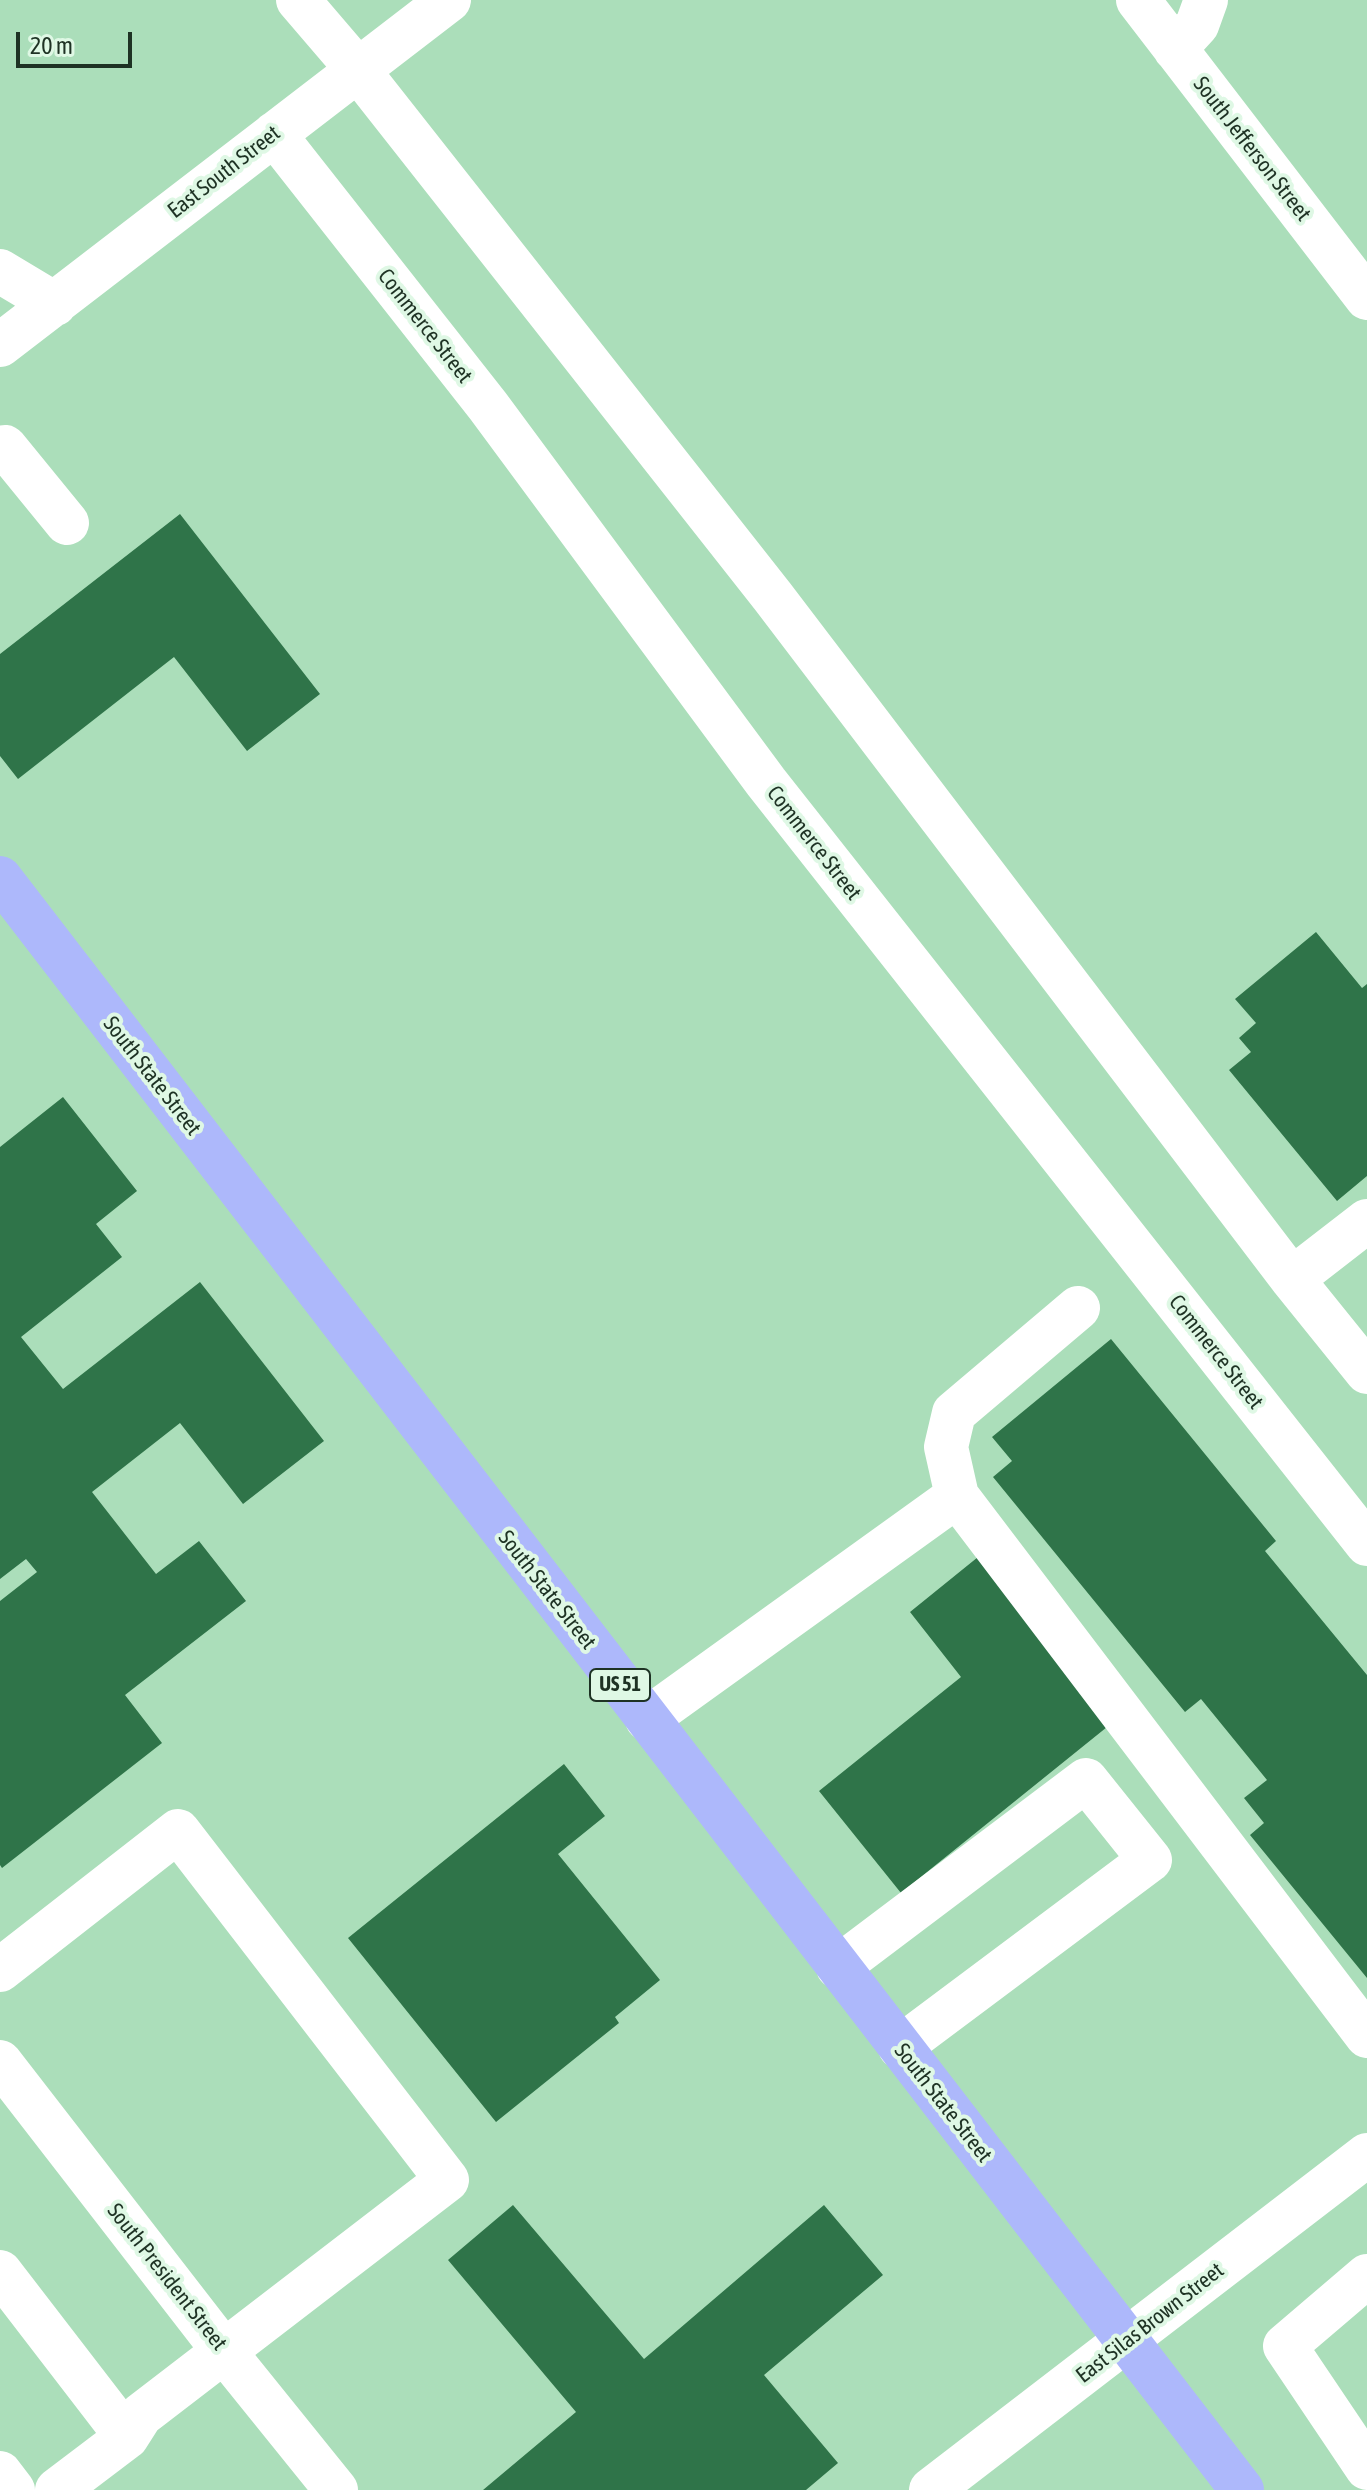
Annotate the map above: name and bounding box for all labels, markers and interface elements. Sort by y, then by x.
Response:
scale bar [20,16,136,66]
text: 20 m [30,32,73,59]
street label: South Jefferson Street [1188,72,1316,226]
street label: East South Street [163,120,285,224]
street label: Commerce Street [372,264,478,388]
street label: Commerce Street [761,781,867,905]
street label: South State Street [97,1011,207,1141]
street label: Commerce Street [1163,1290,1269,1414]
street label: South State Street [492,1525,602,1655]
road number: US 51 [590,1669,650,1701]
street label: South State Street [888,2038,998,2168]
street label: South President Street [101,2198,233,2356]
street label: East Silas Brown Street [1071,2257,1229,2389]

